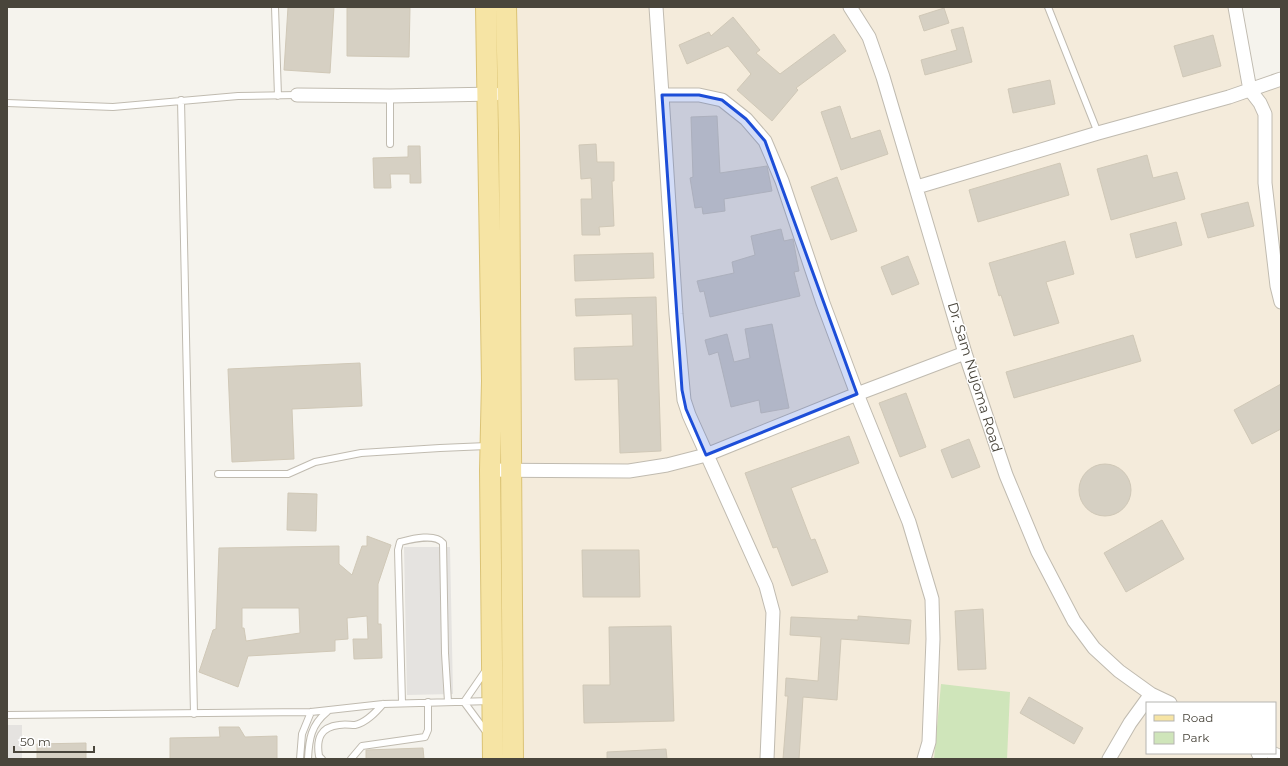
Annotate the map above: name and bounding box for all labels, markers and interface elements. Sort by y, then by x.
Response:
street label: Dr. Sam Nujoma Road [944,300,1006,454]
legend [1146,702,1276,754]
text: Road [1182,710,1213,725]
scale bar [14,728,94,754]
text: Park [1182,730,1210,745]
text: 50 m [20,734,51,749]

